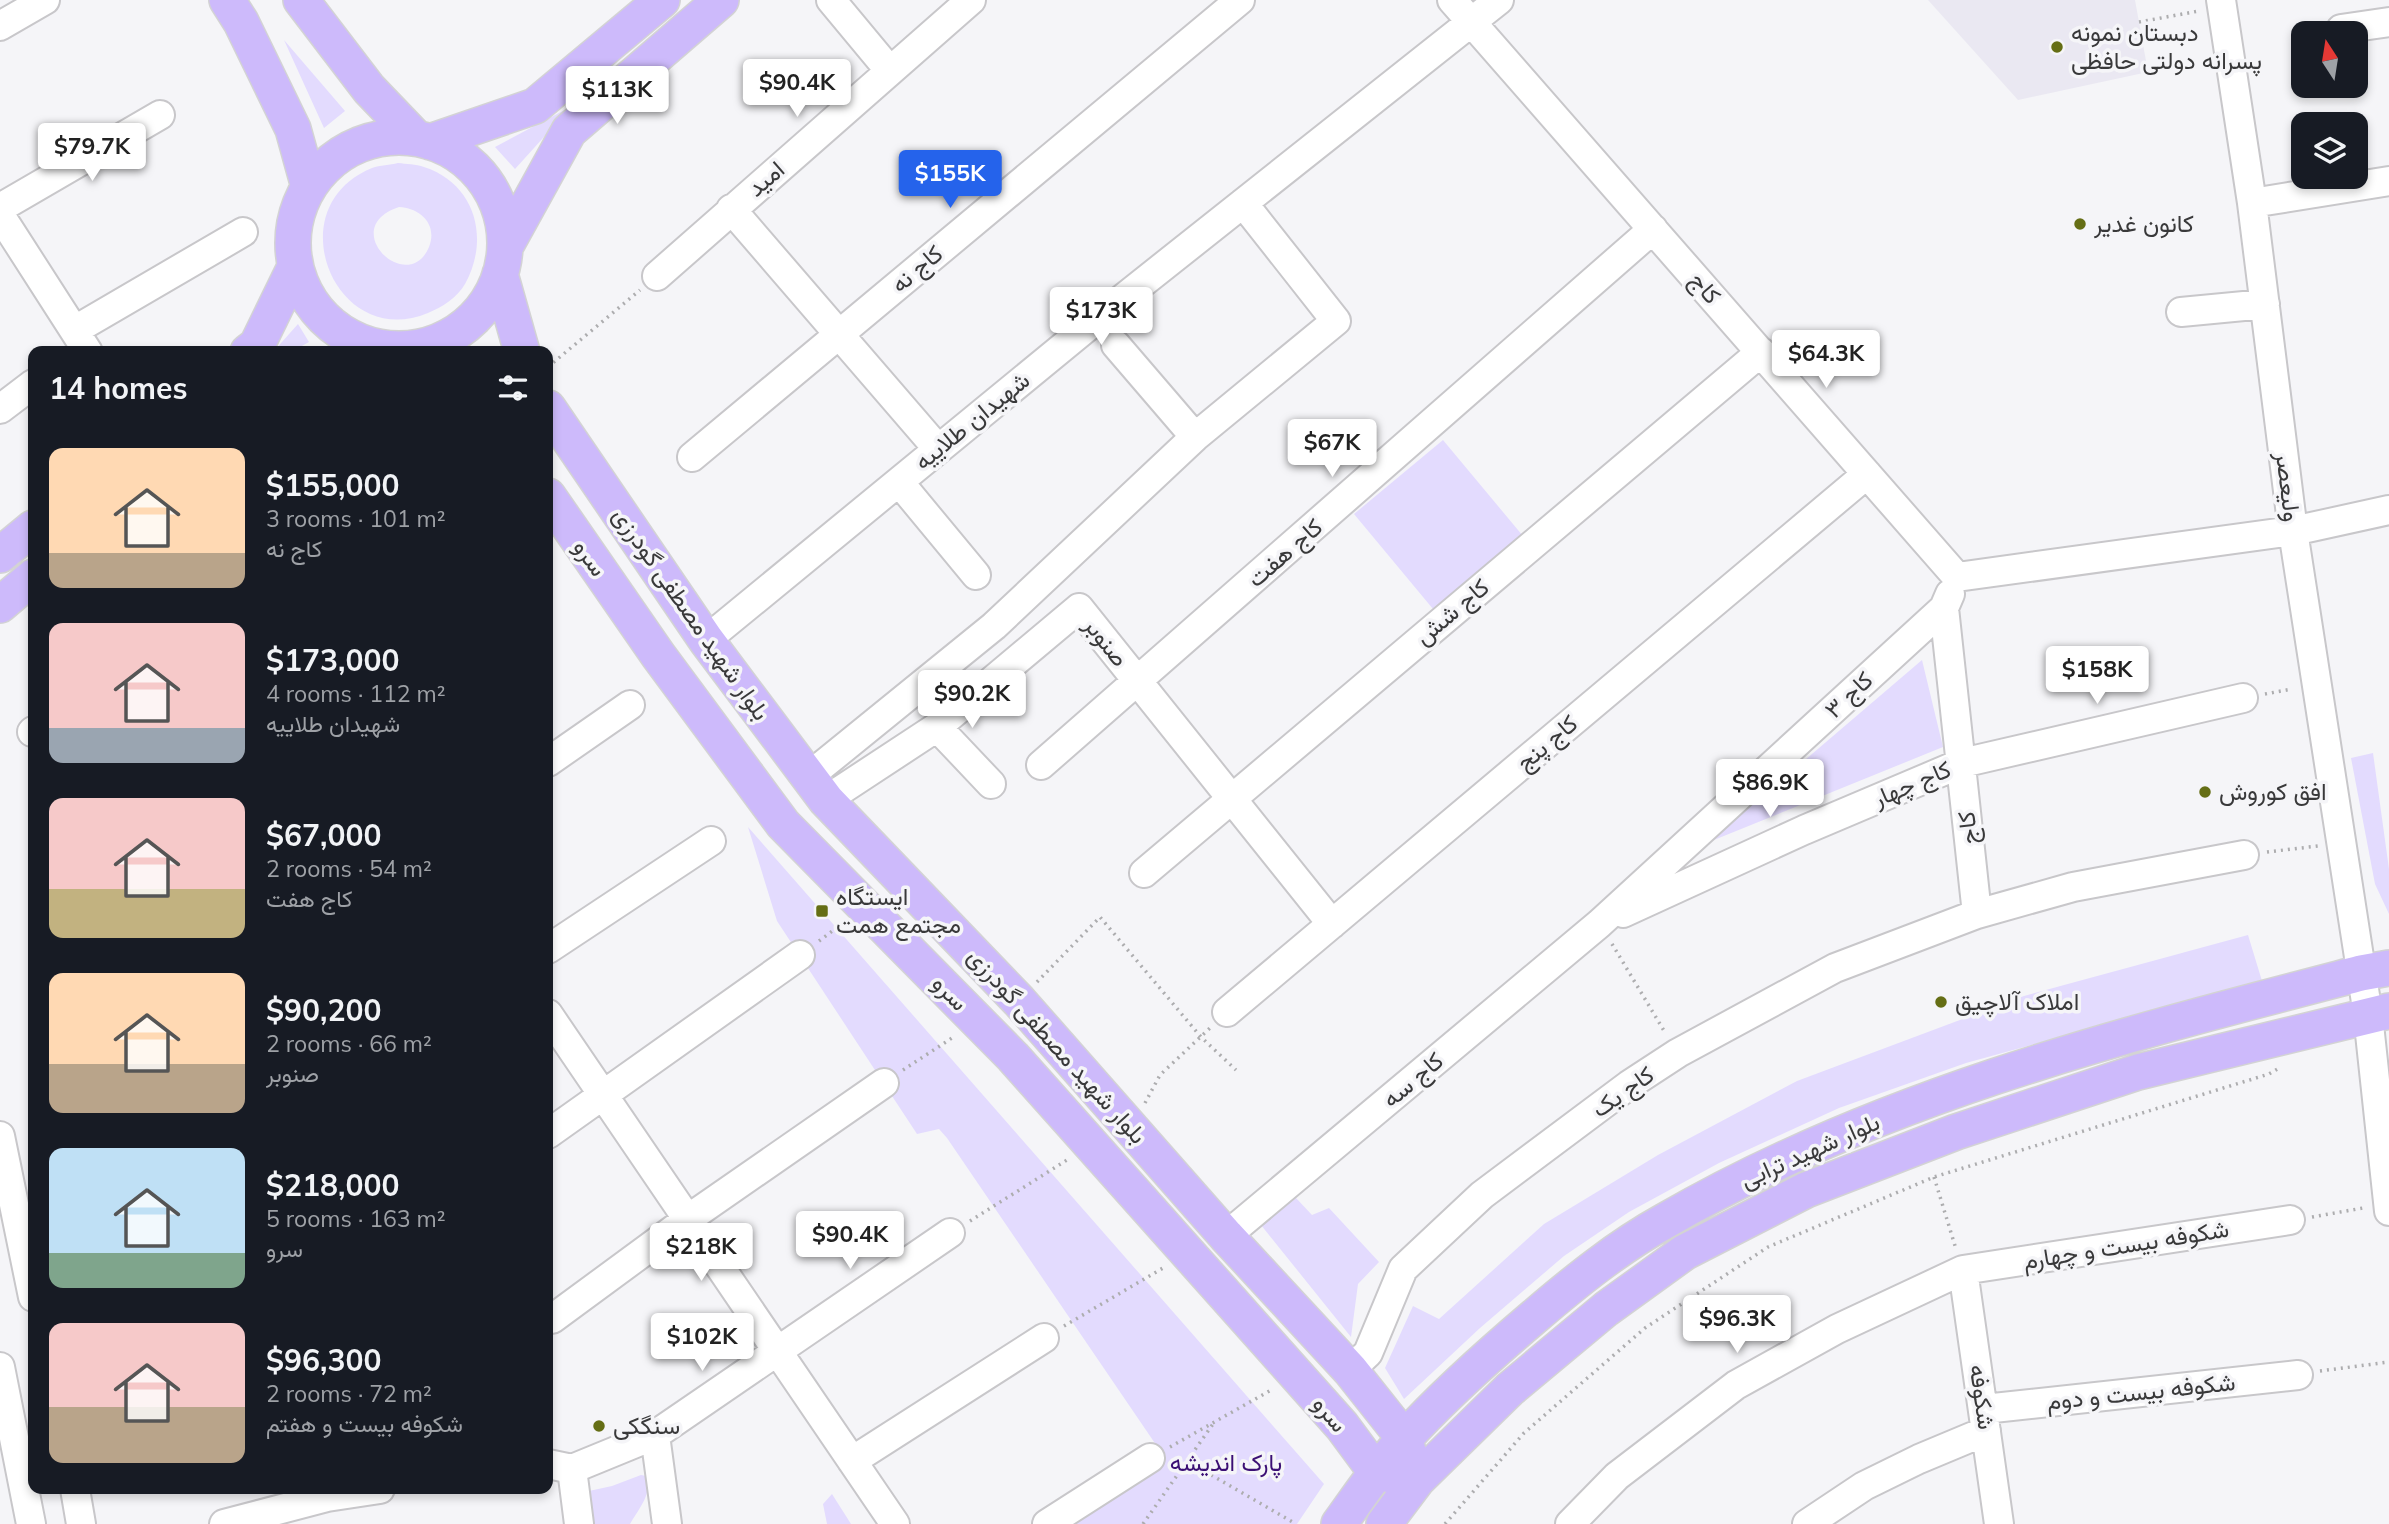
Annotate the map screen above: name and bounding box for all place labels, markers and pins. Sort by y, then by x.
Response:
place label: دبستان نمونه پسرانه دولتی حافظی [2071,17,2262,77]
marker: دبستان نمونه پسرانه دولتی حافظی [2049,39,2065,55]
pin: $90.4K [740,60,854,119]
pin: $113K [568,66,666,126]
pin: $79.7K [35,124,149,183]
pin: $155K [901,150,999,210]
place label: کانون غدیر [2093,208,2194,239]
marker: کانون غدیر [2072,216,2088,232]
pin: $173K [1052,288,1150,347]
pin: $64.3K [1769,330,1883,390]
pin: $67K [1291,420,1373,479]
pin: $158K [2048,646,2146,706]
pin: $90.2K [915,670,1029,730]
pin: $86.9K [1713,760,1827,819]
place label: افق کوروش [2219,776,2327,807]
marker: افق کوروش [2197,784,2213,800]
place label: ایستگاه مجتمع همت [836,881,961,942]
marker: ایستگاه مجتمع همت [814,903,830,919]
place label: املاک آلاچیق [1955,986,2079,1018]
marker: املاک آلاچیق [1933,994,1949,1010]
pin: $90.4K [793,1212,907,1271]
pin: $218K [652,1224,750,1283]
pin: $96.3K [1680,1296,1794,1355]
pin: $102K [653,1314,751,1373]
place label: سنگکی [613,1410,680,1440]
marker: سنگکی [591,1418,607,1434]

